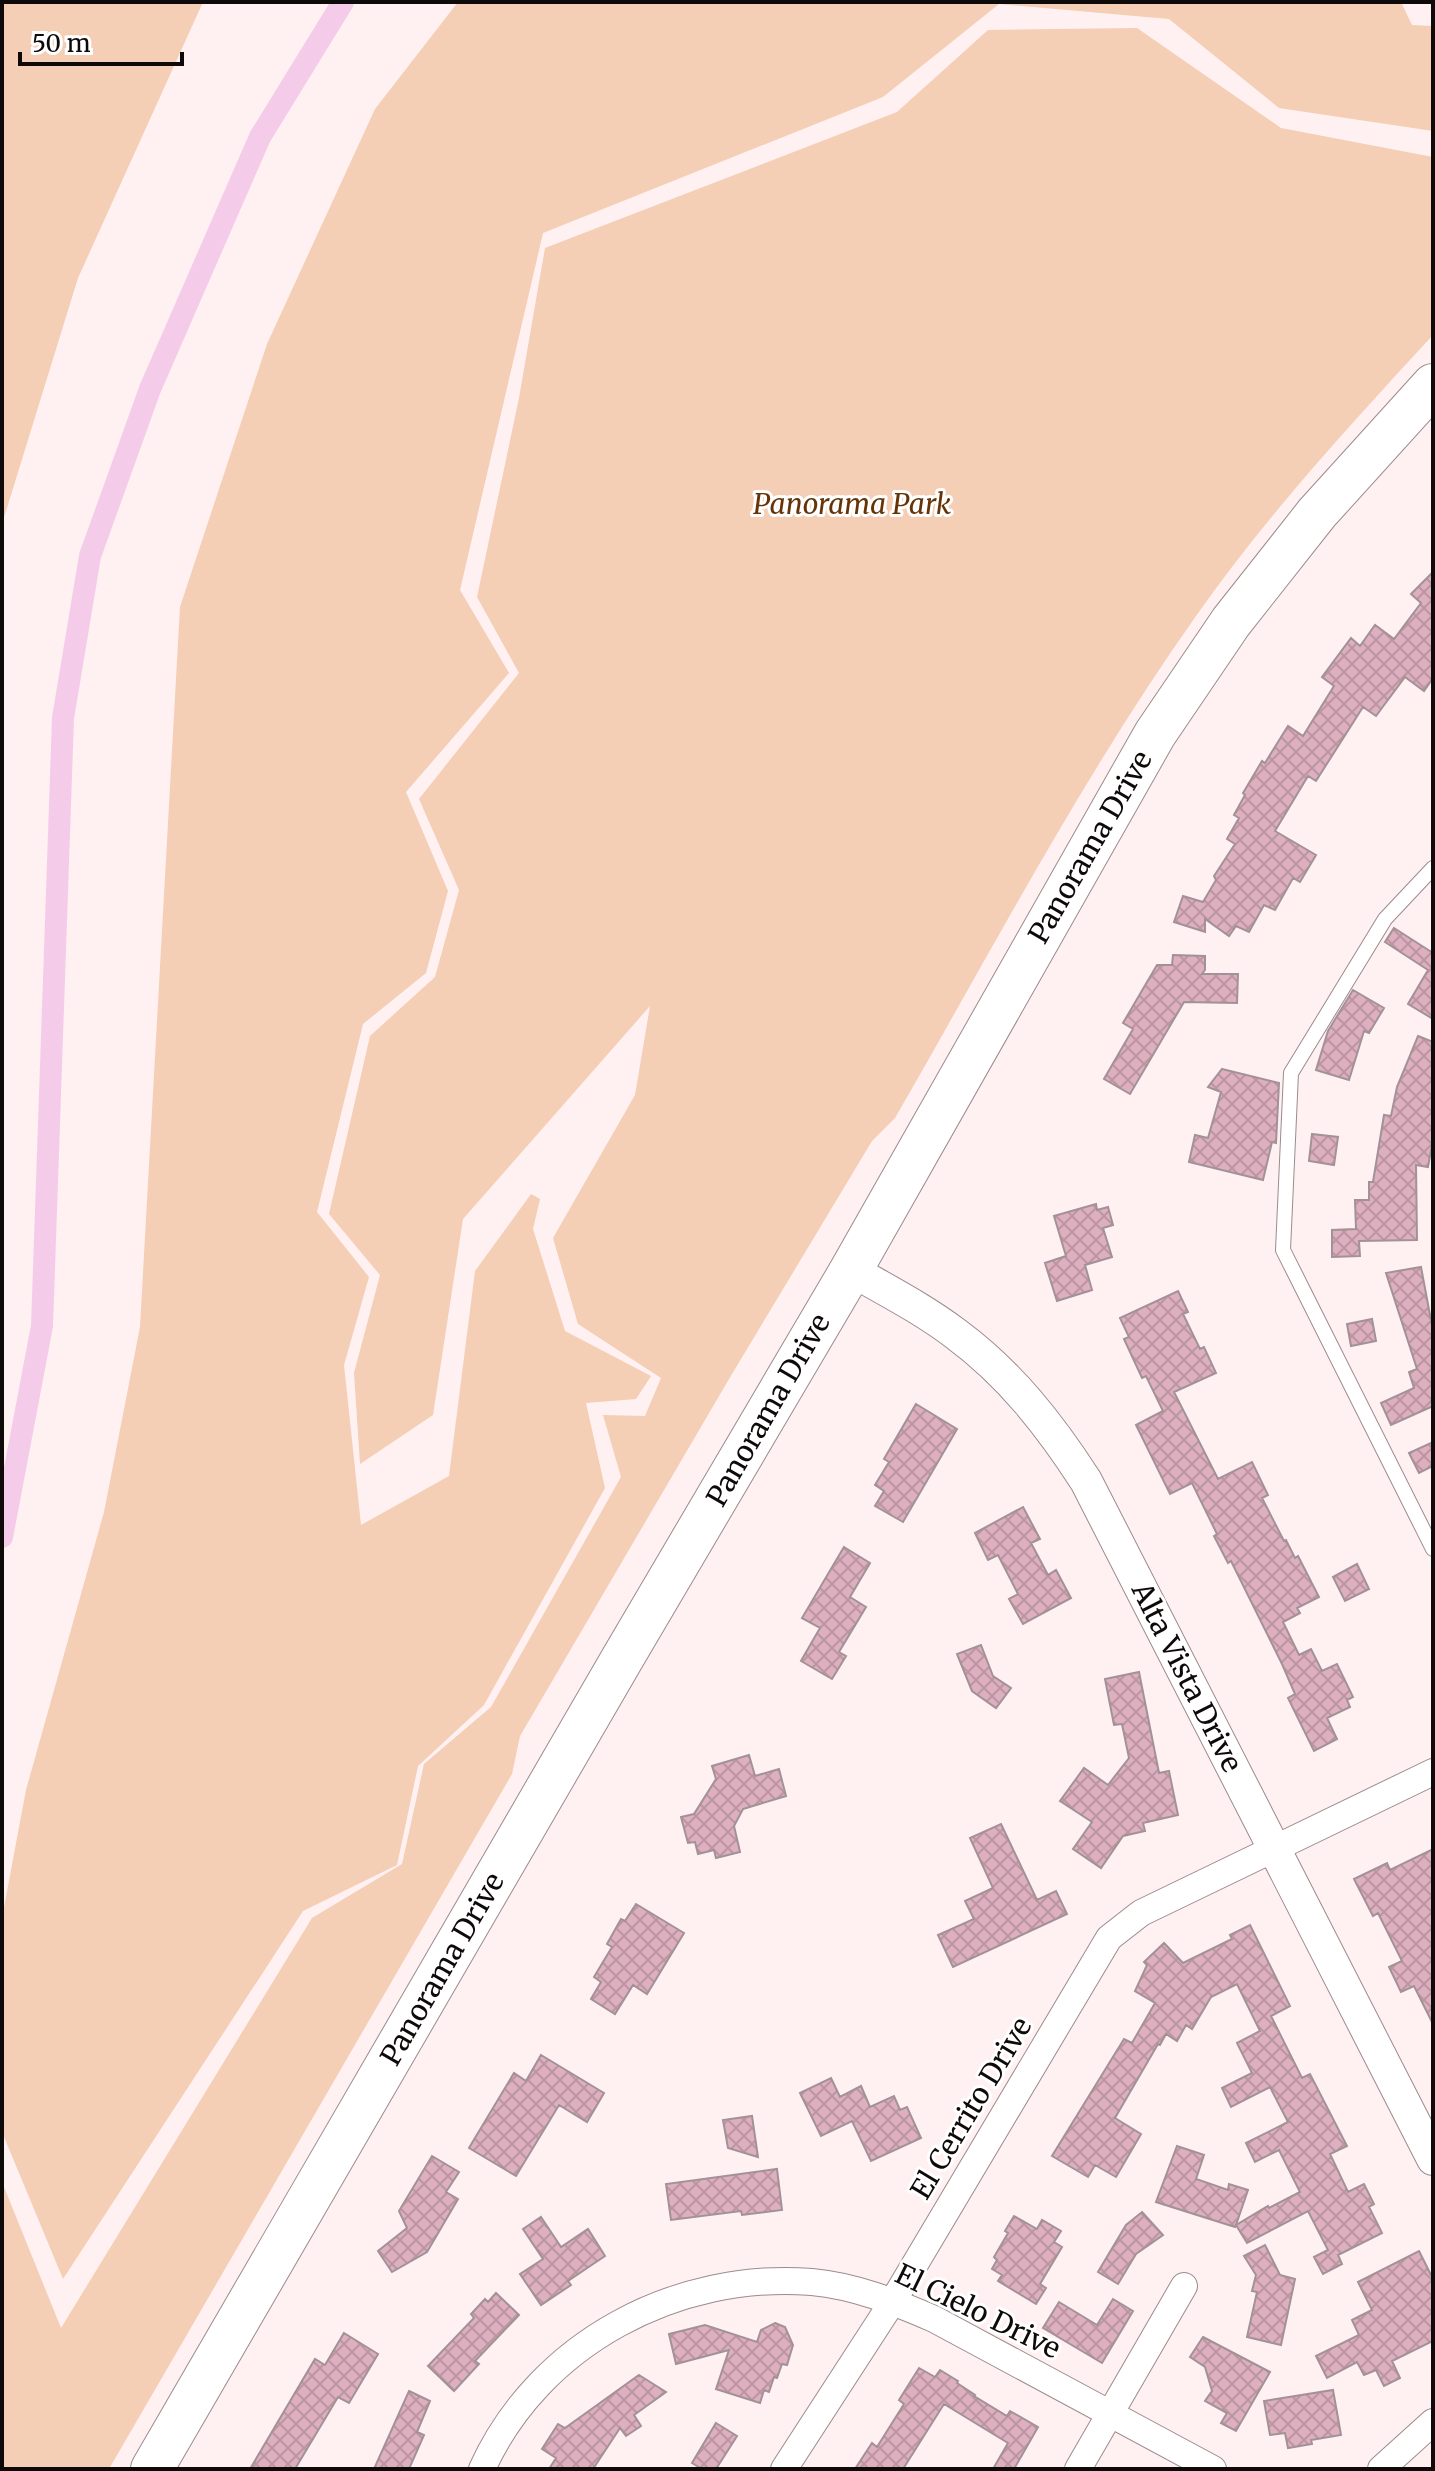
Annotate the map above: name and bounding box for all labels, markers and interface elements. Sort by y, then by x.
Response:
scale bar [20,16,182,66]
text: 50 m [32,28,91,59]
park label: Panorama Park [753,486,951,522]
street label: Panorama Drive [1020,744,1160,950]
street label: Panorama Drive [698,1307,838,1513]
street label: Alta Vista Drive [1123,1575,1250,1778]
street label: Panorama Drive [372,1866,512,2072]
street label: El Cerrito Drive [903,2010,1039,2206]
street label: El Cielo Drive [890,2256,1066,2366]

